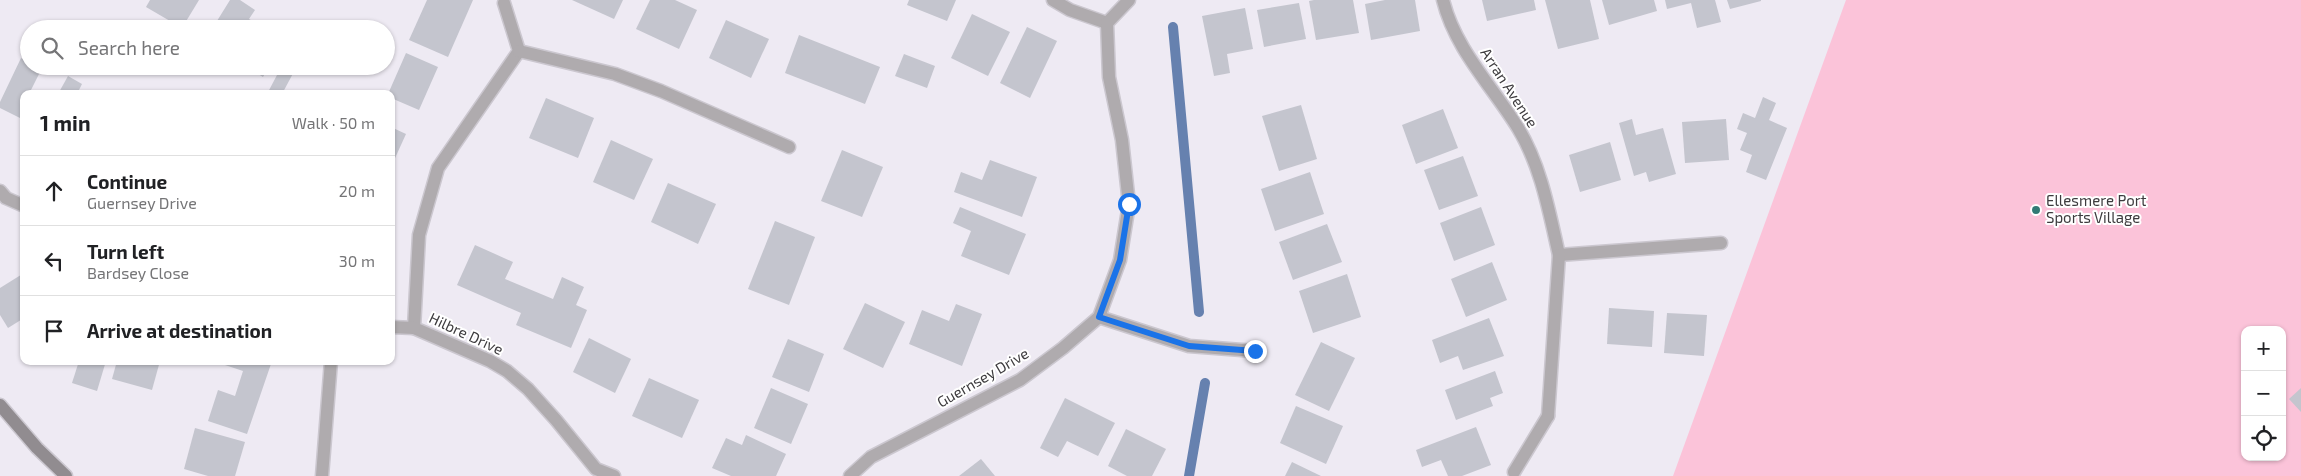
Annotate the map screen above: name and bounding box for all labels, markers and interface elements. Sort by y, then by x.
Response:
search box [20,20,395,75]
icon: search [38,34,66,62]
text: Search here [78,36,180,59]
street label: Arran Avenue [1477,44,1542,131]
text: 1 min [40,110,91,135]
text: Walk · 50 m [292,113,375,132]
text: Continue [87,170,167,193]
icon: ahead [40,177,68,205]
text: 20 m [339,181,375,200]
place label: Ellesmere Port Sports Village [2046,191,2147,226]
text: Guernsey Drive [87,193,197,212]
route start [1118,193,1141,216]
marker: Ellesmere Port Sports Village [2030,204,2042,216]
text: Turn left [87,240,164,263]
icon: left [40,247,68,275]
text: 30 m [339,251,375,270]
text: Bardsey Close [87,263,189,282]
street label: Hilbre Drive [427,308,506,358]
icon: arrive [40,317,68,345]
text: Arrive at destination [87,319,272,342]
map controls [2241,326,2286,461]
button: + [2241,326,2286,371]
route end [1244,340,1267,363]
street label: Guernsey Drive [933,344,1032,411]
button: − [2241,371,2286,416]
button: locate [2241,416,2286,461]

